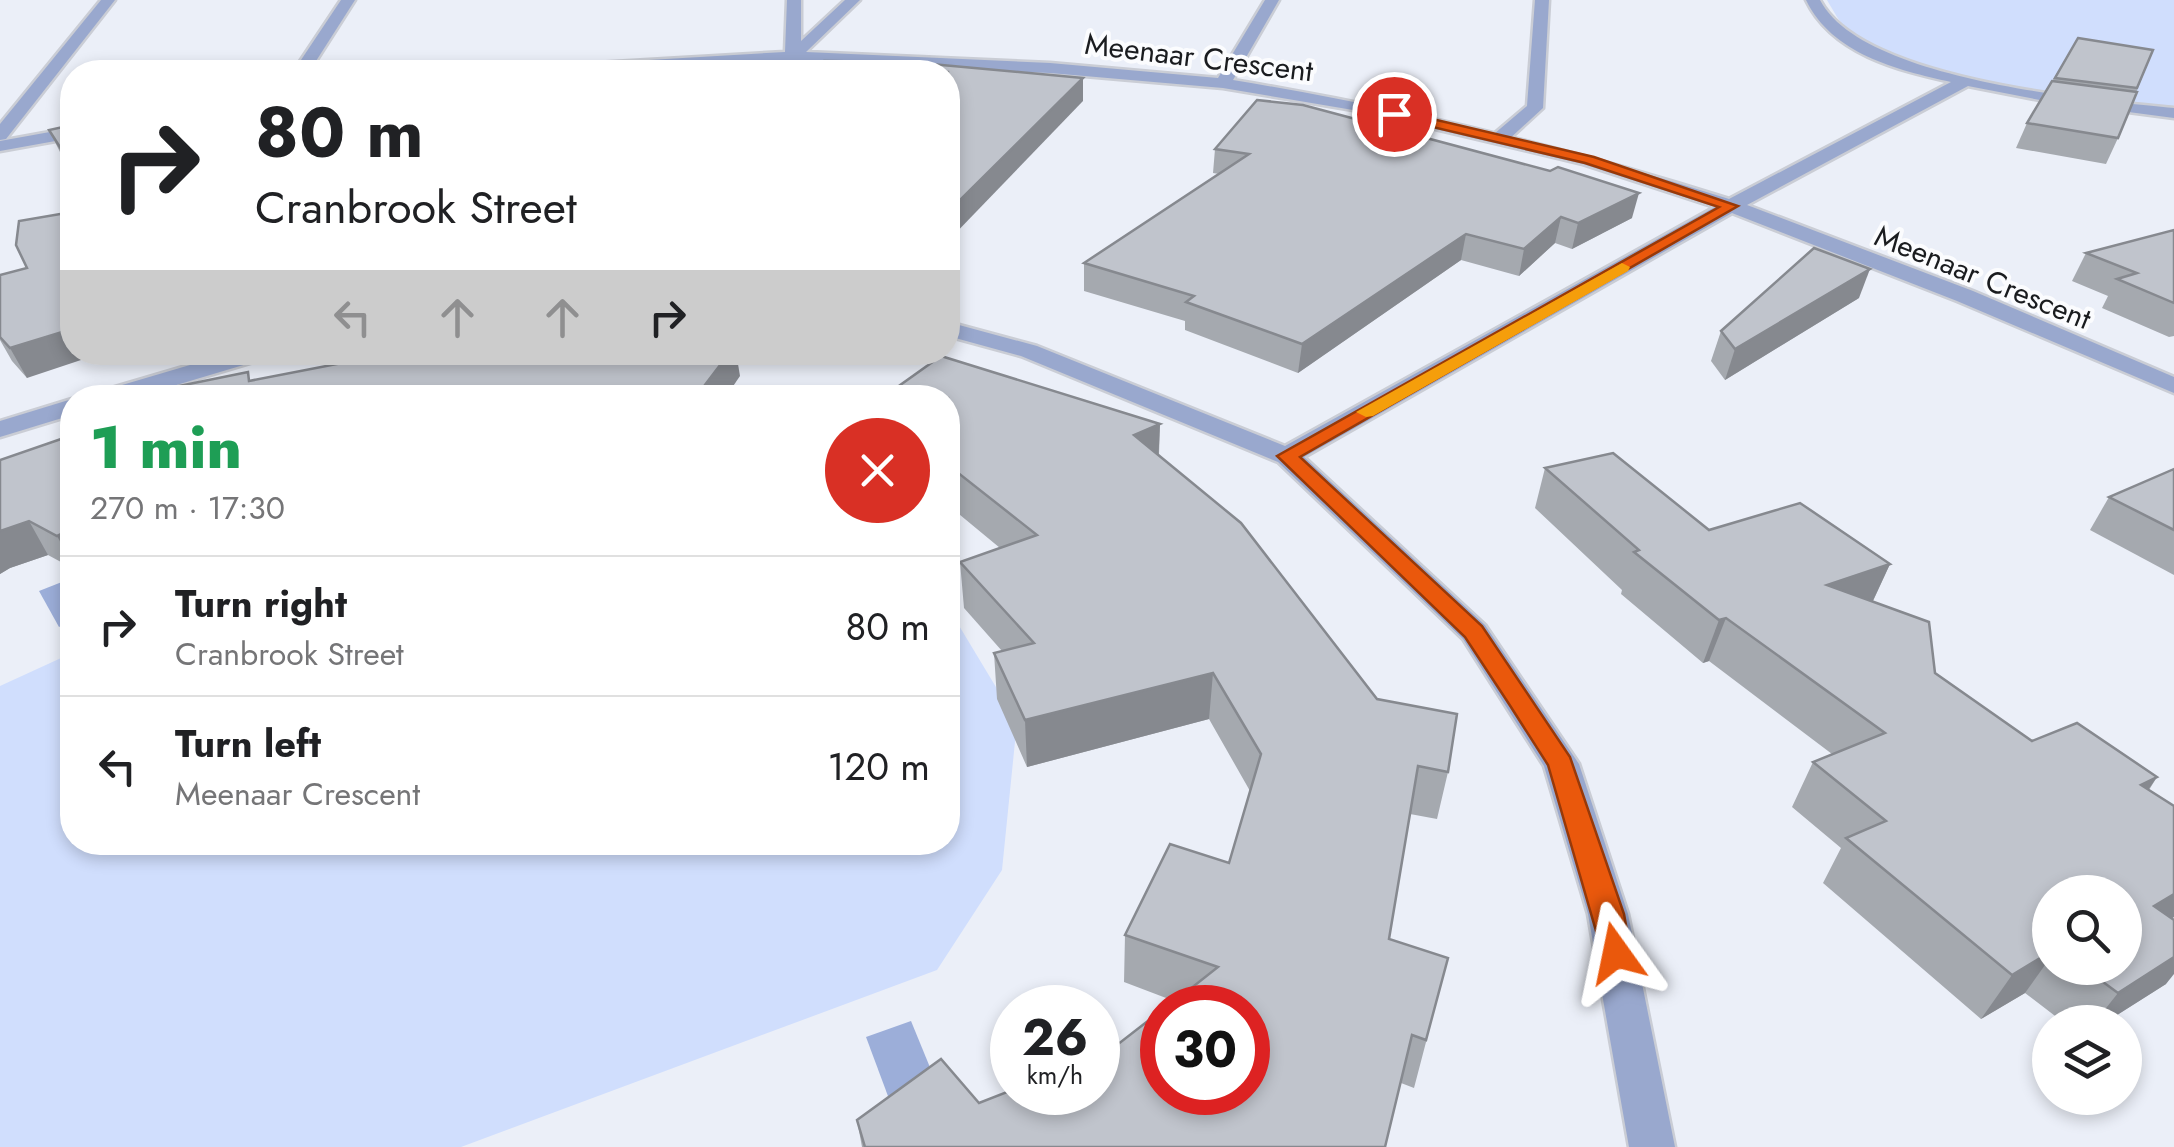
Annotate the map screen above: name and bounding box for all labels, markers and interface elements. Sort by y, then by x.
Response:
street label: Meenaar Crescent [1082,22,1316,92]
pin [1352,72,1437,157]
text: 80 m [255,82,424,183]
icon: arrive [1367,87,1422,142]
icon: right [90,100,220,230]
text: Cranbrook Street [255,175,577,240]
street label: Meenaar Crescent [1868,214,2098,340]
icon: left [325,290,380,345]
icon: ahead [430,290,485,345]
icon: ahead [535,290,590,345]
icon: right [640,290,695,345]
text: 1 min [90,404,242,491]
button: close [825,418,930,523]
text: 270 m · 17:30 [90,485,285,531]
text: Turn right [175,576,347,631]
icon: right [90,599,145,654]
text: 80 m [845,599,930,654]
text: Cranbrook Street [175,631,404,677]
text: Turn left [175,716,321,771]
icon: left [90,739,145,794]
text: 120 m [827,739,930,794]
text: Meenaar Crescent [175,771,420,817]
map controls [2032,875,2142,1115]
button: search [2032,875,2142,985]
position arrow [1564,901,1668,1005]
speed limit sign: 30 [1140,985,1270,1115]
text: 26 [1022,1001,1088,1074]
button: layers [2032,1005,2142,1115]
text: km/h [1027,1057,1083,1093]

